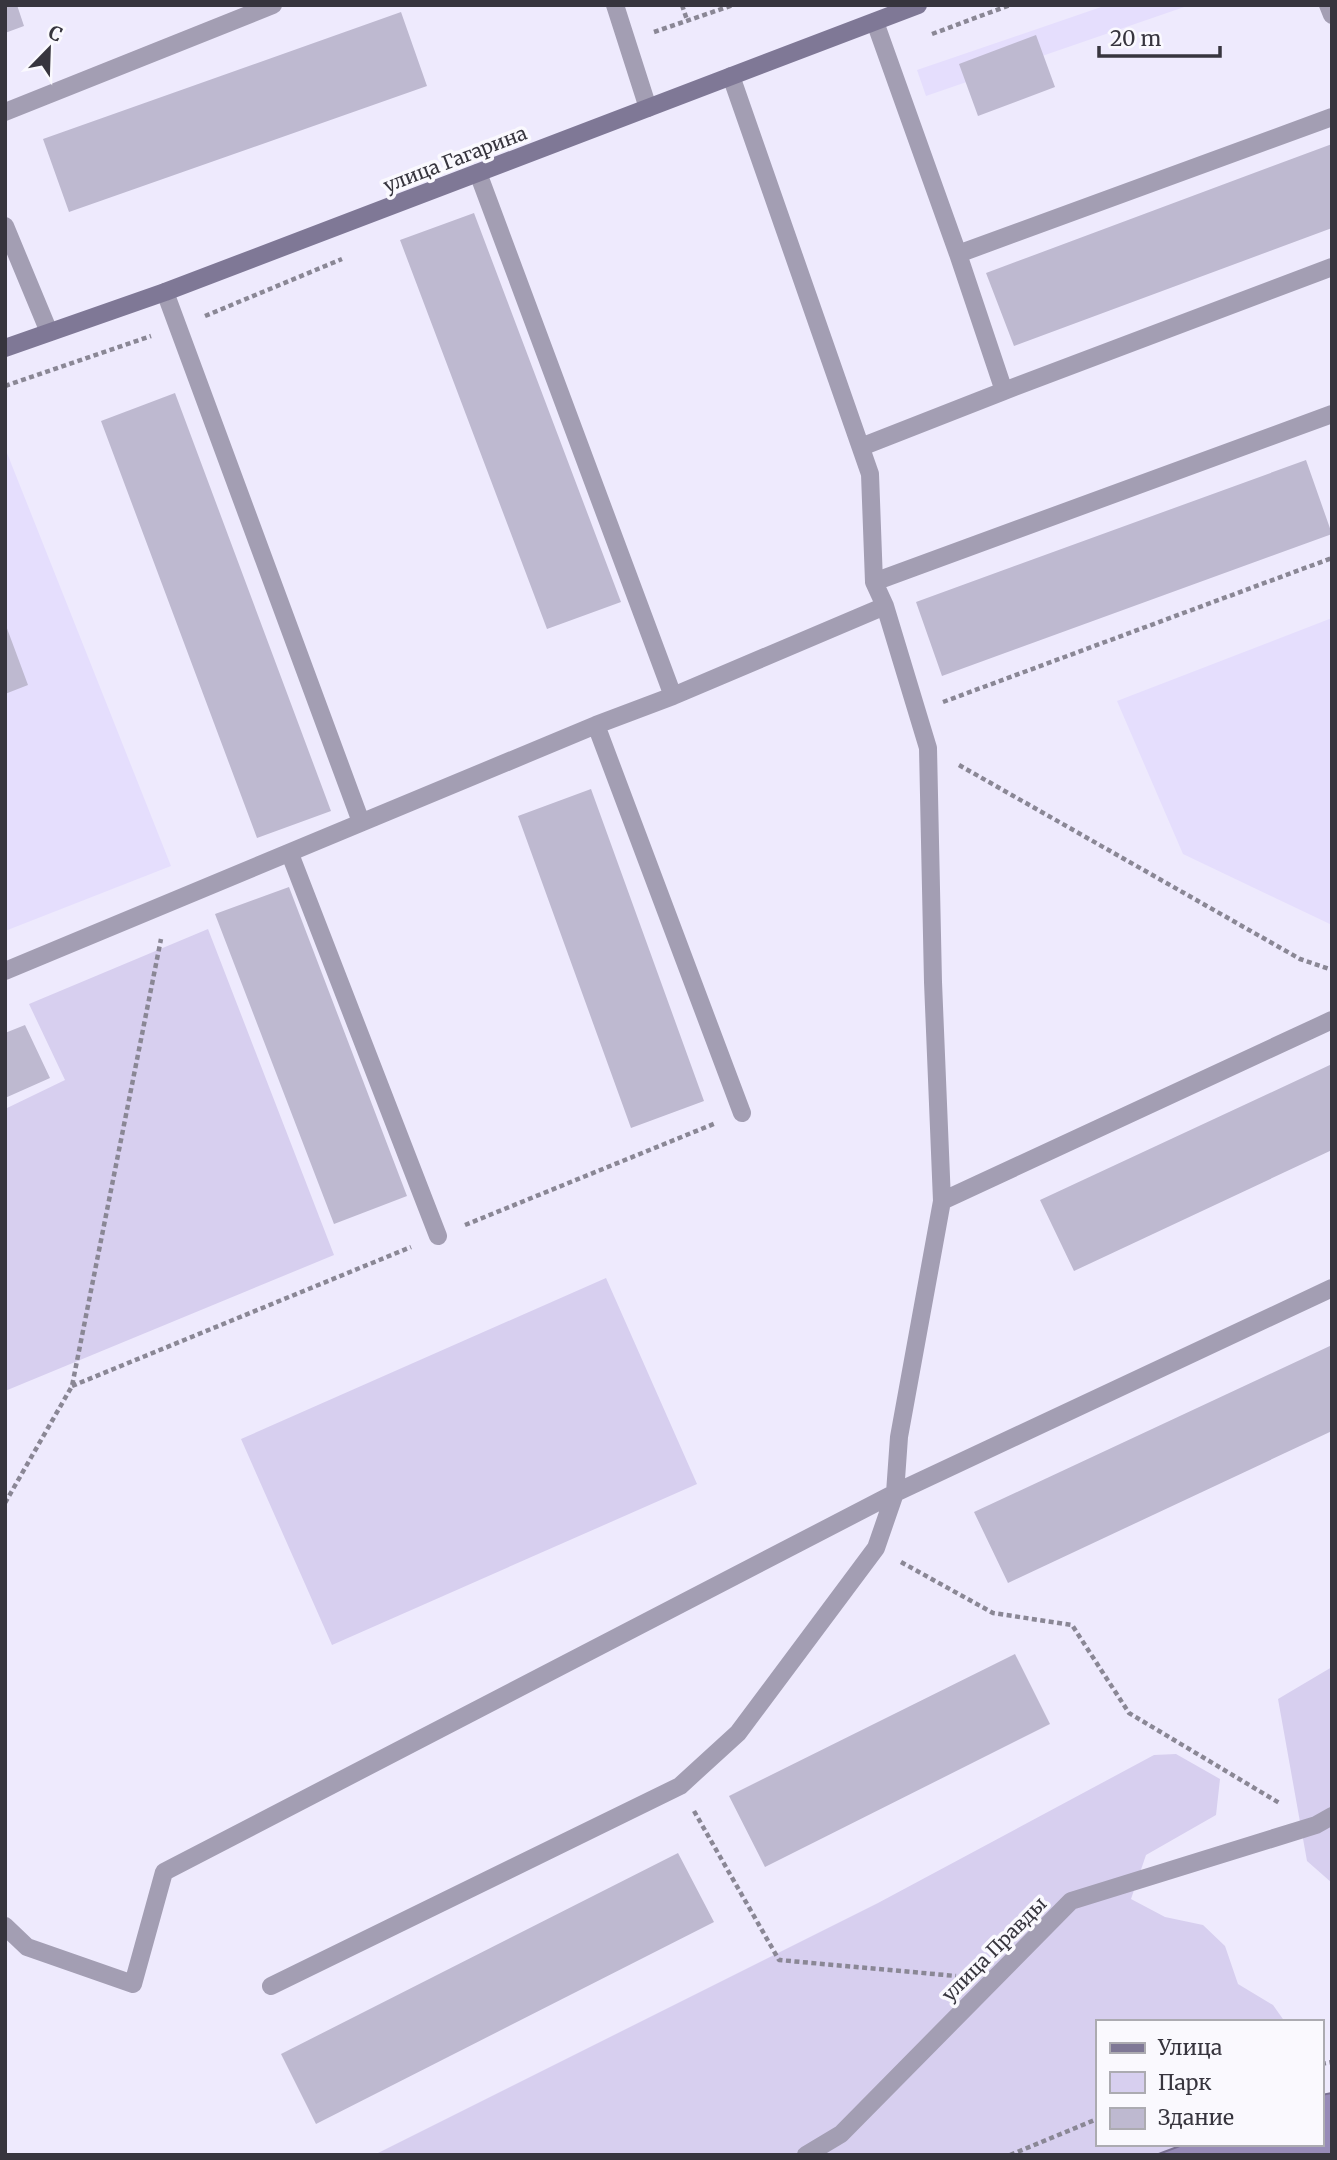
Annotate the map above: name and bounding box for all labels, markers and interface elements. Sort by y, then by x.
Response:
north arrow [14,14,84,84]
scale bar [1099,14,1220,58]
text: С [45,20,66,47]
text: 20 m [1110,25,1162,52]
street label: улица Гагарина [380,121,530,197]
street label: улица Правды [937,1892,1051,2006]
legend [1096,2020,1323,2146]
text: Улица [1157,2034,1222,2061]
text: Парк [1158,2069,1212,2096]
text: Здание [1158,2104,1234,2131]

